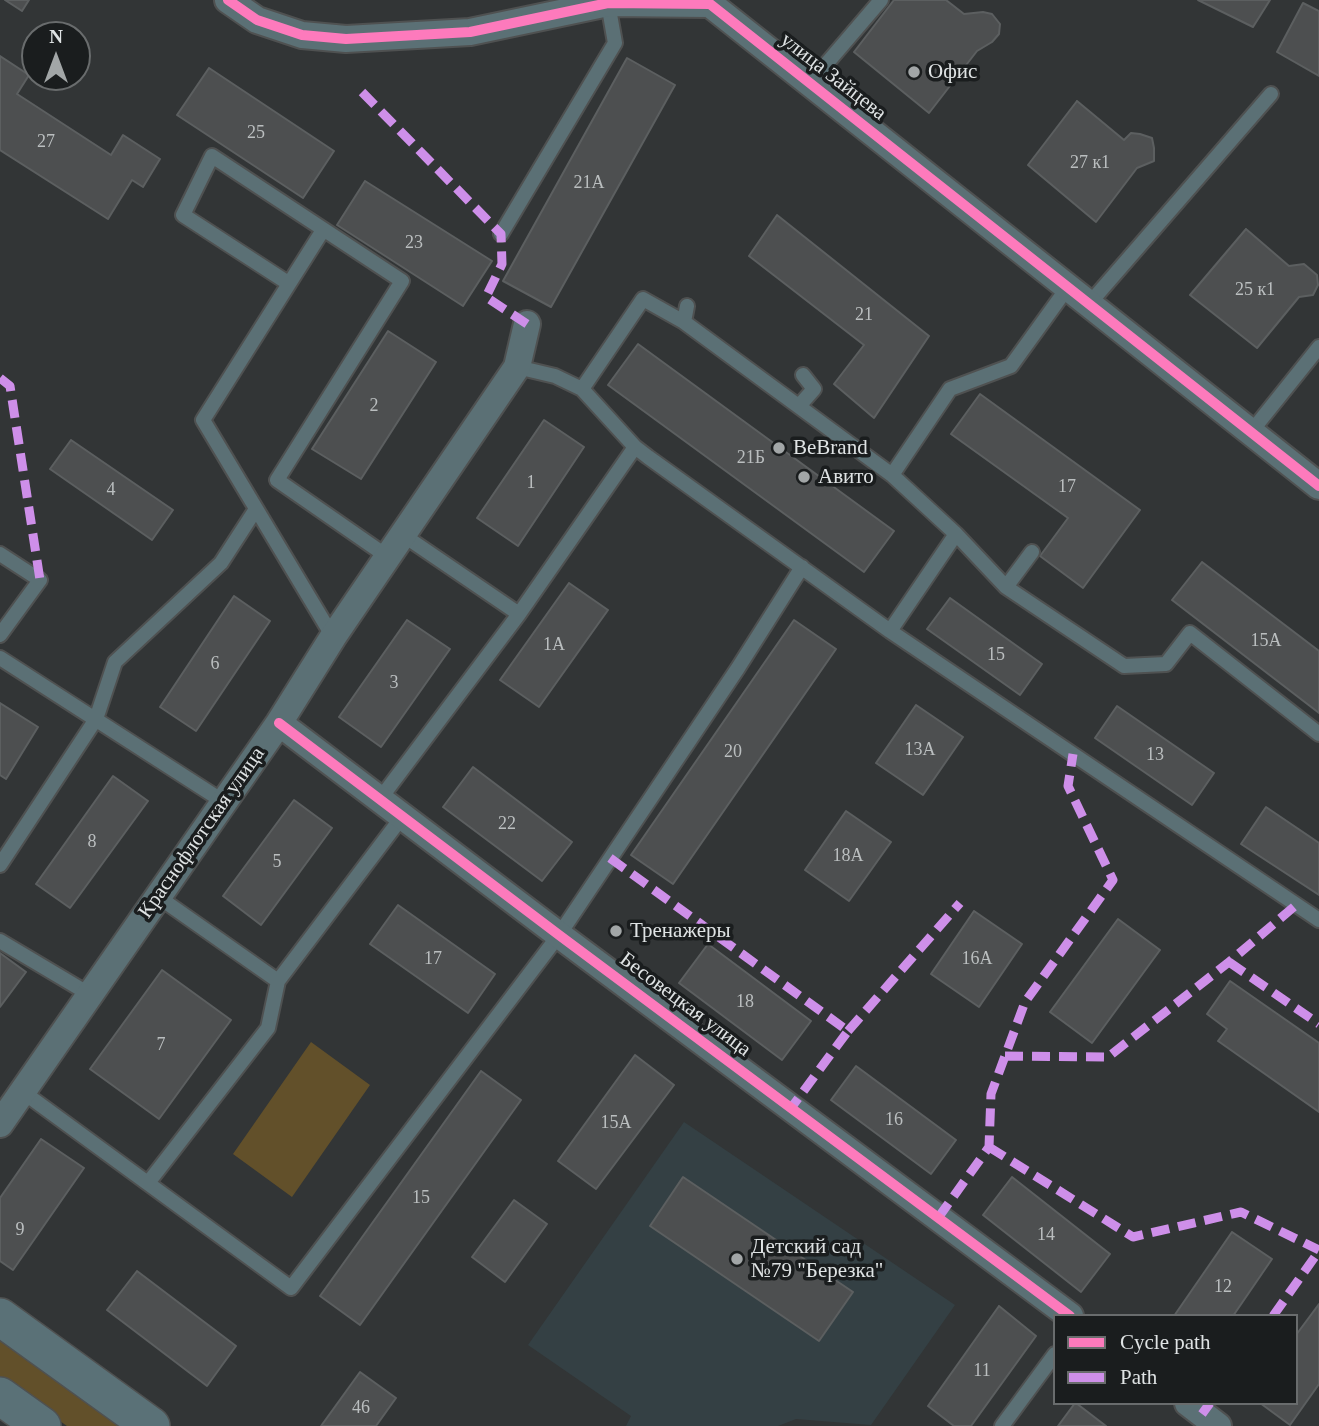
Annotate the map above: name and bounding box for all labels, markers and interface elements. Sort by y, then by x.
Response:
north arrow [21,21,91,91]
text: N [49,26,63,47]
street label: улица Зайцева [775,28,891,126]
place label: Офис [928,59,977,85]
marker: Офис [906,64,922,80]
house number: 25 [247,122,265,144]
house number: 27 [37,131,55,153]
house number: 27 к1 [1070,152,1110,174]
house number: 21А [574,172,604,194]
house number: 23 [405,232,423,254]
house number: 25 к1 [1235,279,1275,301]
house number: 21 [855,304,873,326]
house number: 2 [370,395,379,417]
place label: BeBrand [793,435,868,461]
marker: BeBrand [771,440,787,456]
house number: 21Б [737,447,765,469]
place label: Авито [818,464,874,490]
marker: Авито [796,469,812,485]
house number: 1 [526,472,536,494]
house number: 17 [1058,476,1076,498]
house number: 4 [106,479,116,501]
house number: 15А [1251,630,1281,652]
house number: 1А [543,634,565,656]
house number: 15 [987,644,1005,666]
house number: 6 [210,653,220,675]
house number: 3 [390,672,398,694]
house number: 13А [905,739,935,761]
house number: 20 [724,741,742,763]
street label: Краснофлотская улица [133,742,271,924]
house number: 13 [1146,744,1164,766]
house number: 22 [498,813,516,835]
house number: 8 [88,831,96,853]
house number: 18А [833,845,863,867]
house number: 5 [272,851,282,873]
place label: Тренажеры [630,918,731,944]
marker: Тренажеры [608,923,624,939]
street label: Бесовецкая улица [614,947,756,1063]
house number: 17 [424,948,442,970]
house number: 16А [962,948,992,970]
house number: 18 [736,991,754,1013]
house number: 7 [156,1034,166,1056]
house number: 16 [885,1109,903,1131]
house number: 15А [601,1112,631,1134]
house number: 15 [412,1187,430,1209]
house number: 9 [16,1219,24,1241]
house number: 14 [1037,1224,1055,1246]
place label: Детский сад №79 "Березка" [751,1234,883,1284]
marker: Детский сад №79 "Березка" [729,1251,745,1267]
house number: 12 [1214,1276,1232,1298]
legend [1053,1314,1298,1405]
text: Cycle path [1120,1330,1210,1354]
house number: 11 [973,1360,991,1382]
text: Path [1120,1365,1157,1389]
house number: 46 [352,1397,370,1419]

